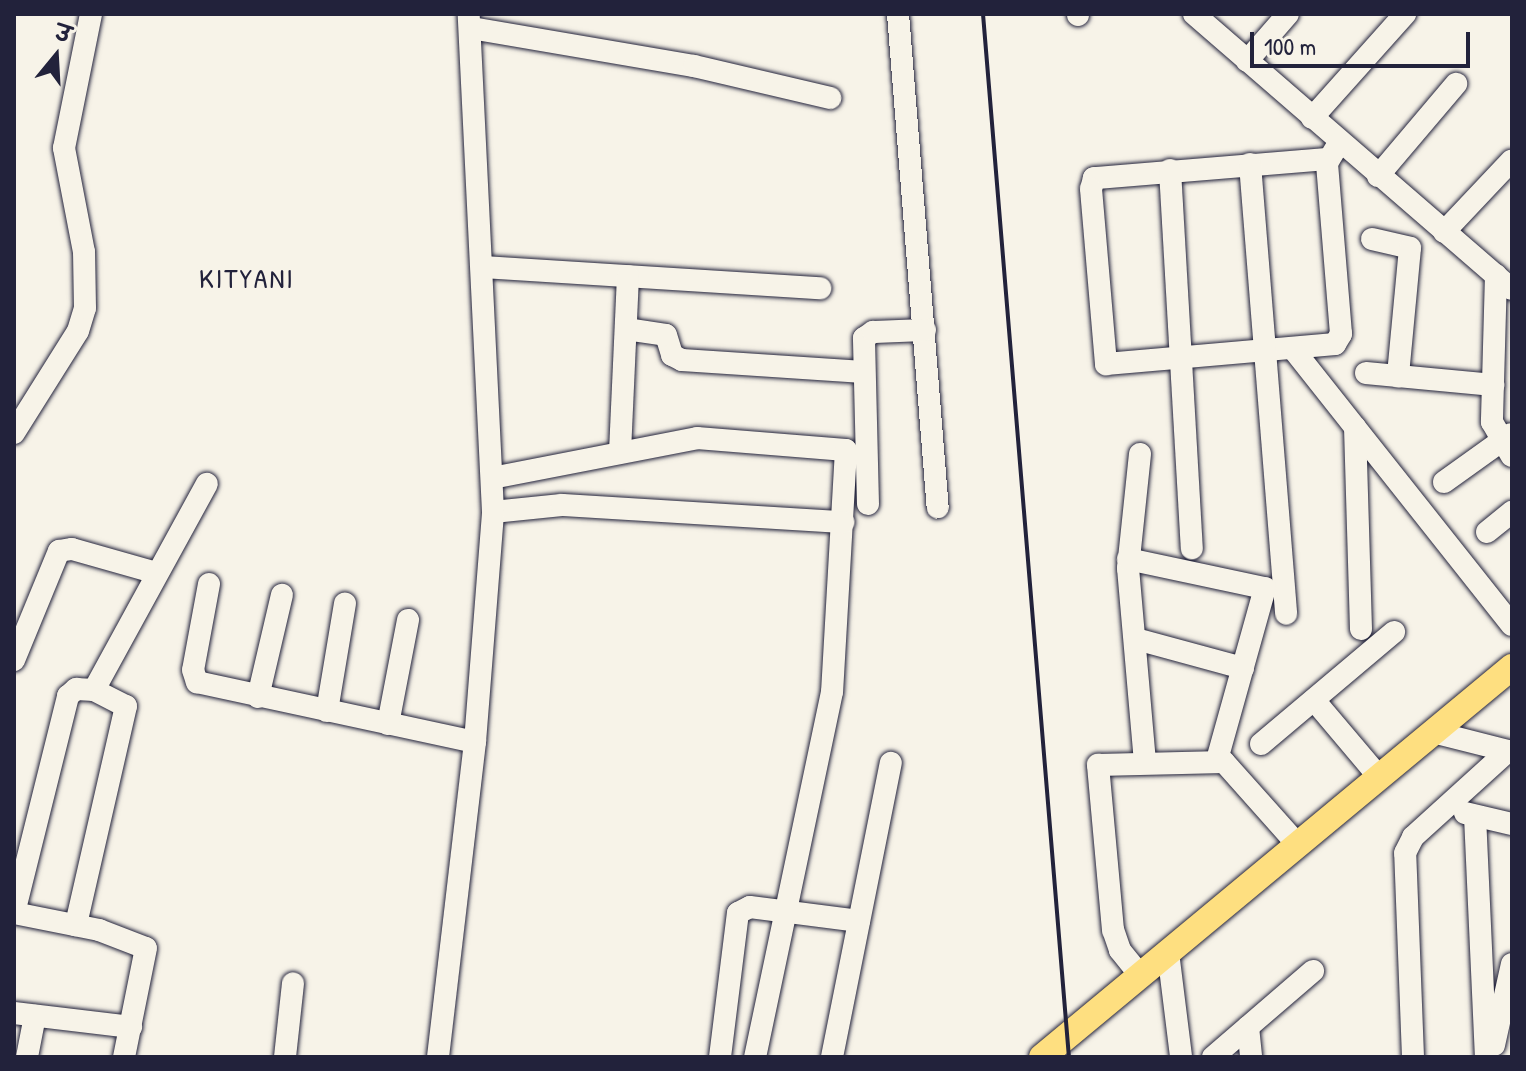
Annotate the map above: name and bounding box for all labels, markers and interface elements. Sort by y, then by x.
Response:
north arrow [16,16,96,96]
scale bar [1254,16,1474,66]
text: उ [52,17,75,50]
text: 100 m [1264,30,1316,62]
district label: KITYANI [199,261,295,295]

